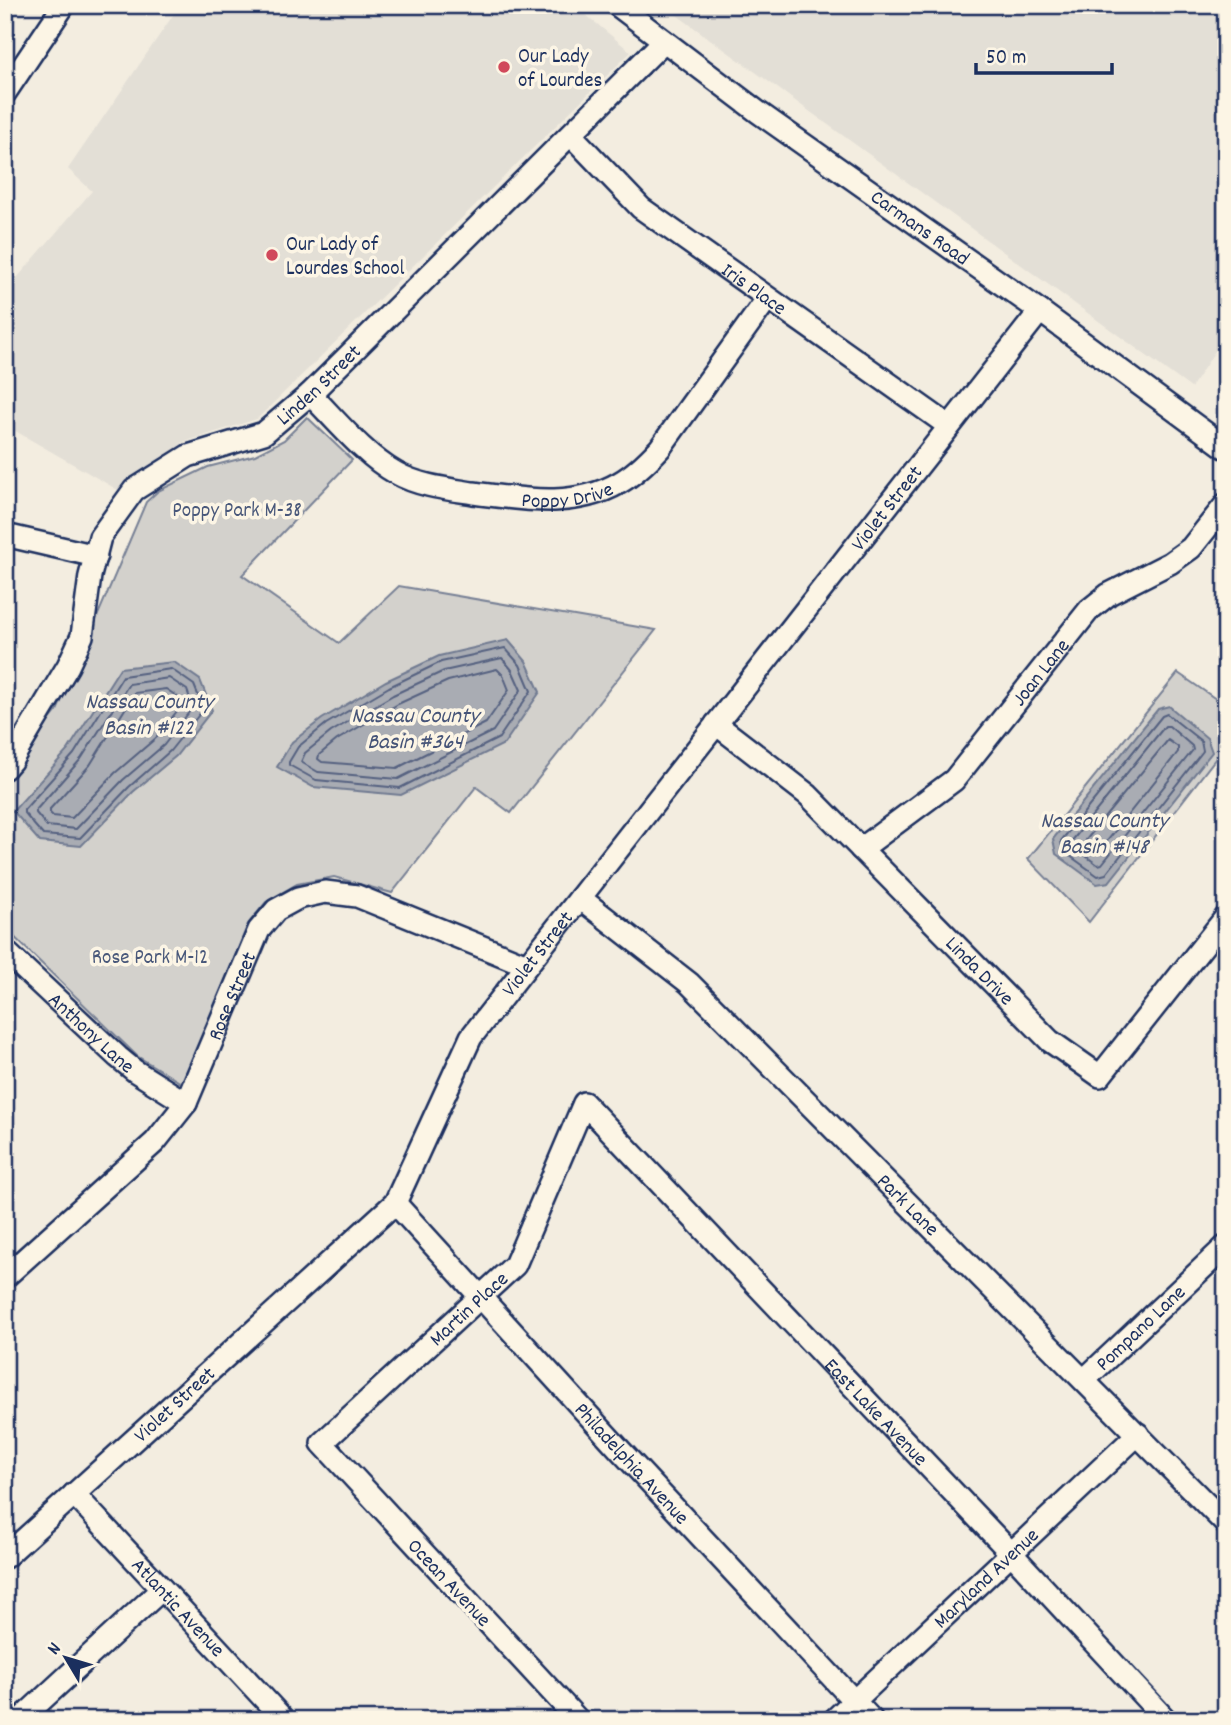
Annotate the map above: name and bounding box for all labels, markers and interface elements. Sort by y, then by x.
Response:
scale bar [976,32,1112,76]
place label: Our Lady of Lourdes [518,43,602,97]
text: 50 m [986,44,1026,74]
marker: Our Lady of Lourdes [496,59,512,75]
street label: Carmans Road [863,184,974,275]
place label: Our Lady of Lourdes School [286,231,405,285]
marker: Our Lady of Lourdes School [264,247,280,263]
street label: Iris Place [714,257,791,324]
street label: Linden Street [271,339,370,434]
street label: Violet Street [845,460,932,558]
street label: Poppy Drive [520,476,619,518]
park label: Poppy Park M-38 [172,497,302,527]
street label: Joan Lane [1006,633,1079,714]
water label: Nassau County Basin #122 [85,687,216,746]
water label: Nassau County Basin #364 [351,701,482,760]
water label: Nassau County Basin #148 [1040,806,1171,865]
street label: Violet Street [496,906,582,1004]
street label: Linda Drive [937,931,1019,1014]
park label: Rose Park M-12 [92,944,208,974]
street label: Rose Street [202,948,266,1046]
street label: Anthony Lane [40,987,140,1082]
street label: Park Lane [868,1168,945,1245]
street label: Martin Place [424,1266,516,1355]
street label: Pompano Lane [1090,1279,1194,1379]
street label: East Lake Avenue [816,1353,933,1474]
street label: Violet Street [128,1361,224,1451]
street label: Philadelphia Avenue [566,1397,695,1533]
street label: Maryland Avenue [928,1522,1047,1637]
street label: Ocean Avenue [399,1533,497,1635]
street label: Atlantic Avenue [123,1552,231,1665]
north arrow [32,1624,102,1694]
text: N [42,1638,69,1662]

